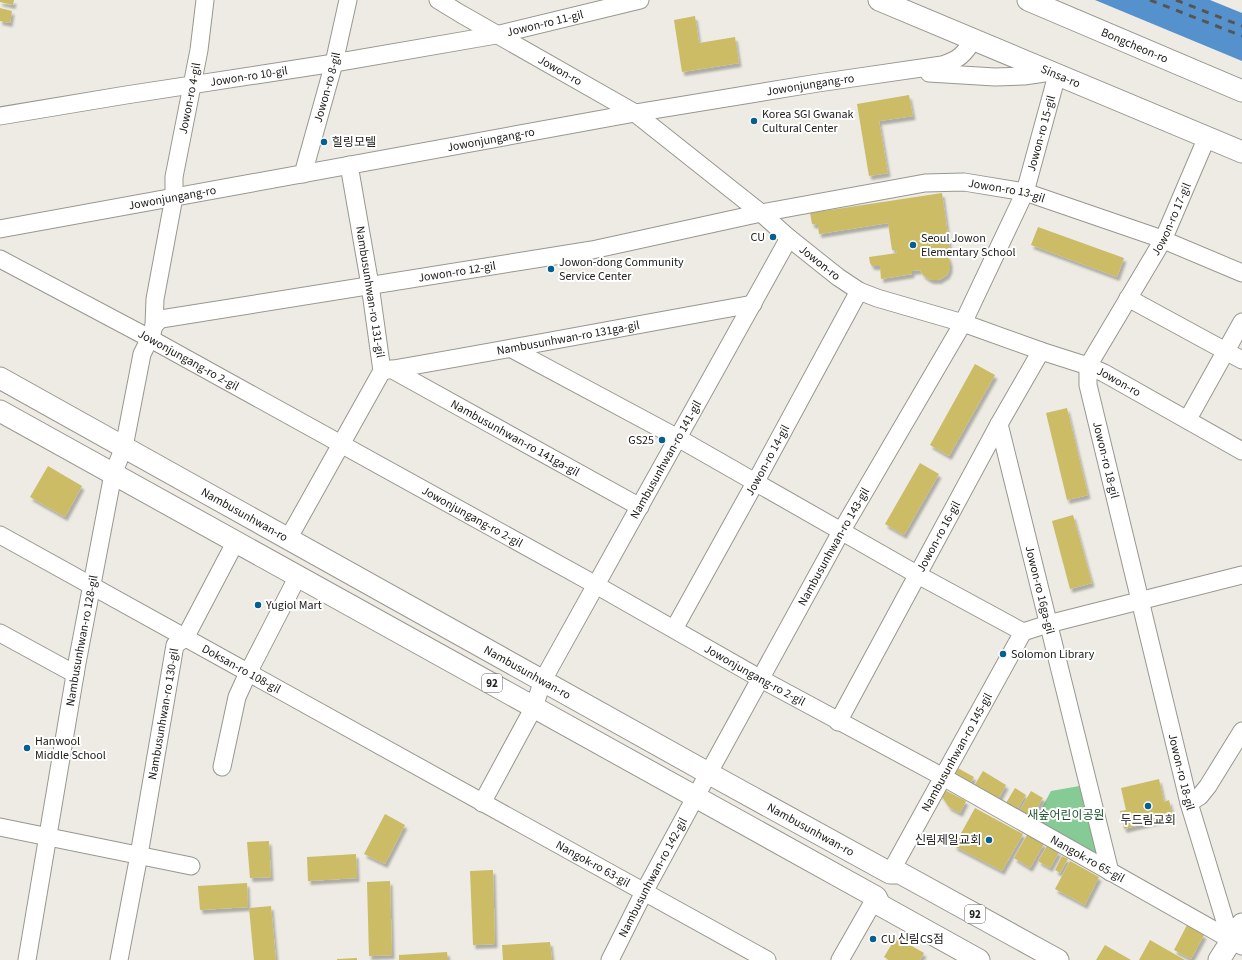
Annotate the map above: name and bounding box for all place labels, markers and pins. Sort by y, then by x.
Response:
place label: Korea SGI Gwanak Cultural Center [762,106,854,137]
marker: Korea SGI Gwanak Cultural Center [749,116,759,126]
place label: 힐링모텔 [332,134,376,151]
marker: 힐링모텔 [319,137,329,147]
place label: CU [751,229,765,246]
place label: Seoul Jowon Elementary School [921,230,1016,261]
marker: CU [768,232,778,242]
marker: Seoul Jowon Elementary School [908,240,918,250]
place label: Jowon-dong Community Service Center [559,254,684,285]
marker: Jowon-dong Community Service Center [546,264,556,274]
place label: GS25 [628,432,654,449]
marker: GS25 [657,435,667,445]
place label: Yugiol Mart [265,597,322,614]
marker: Yugiol Mart [253,600,263,610]
place label: Solomon Library [1011,646,1095,663]
marker: Solomon Library [998,649,1008,659]
place label: Hanwool Middle School [35,733,106,764]
marker: Hanwool Middle School [22,743,32,753]
marker: 두드림교회 [1143,801,1153,811]
place label: 두드림교회 [1120,812,1176,829]
place label: 신림제일교회 [915,832,981,849]
marker: 신림제일교회 [984,835,994,845]
place label: CU 신림CS점 [881,931,944,948]
marker: CU 신림CS점 [868,934,878,944]

